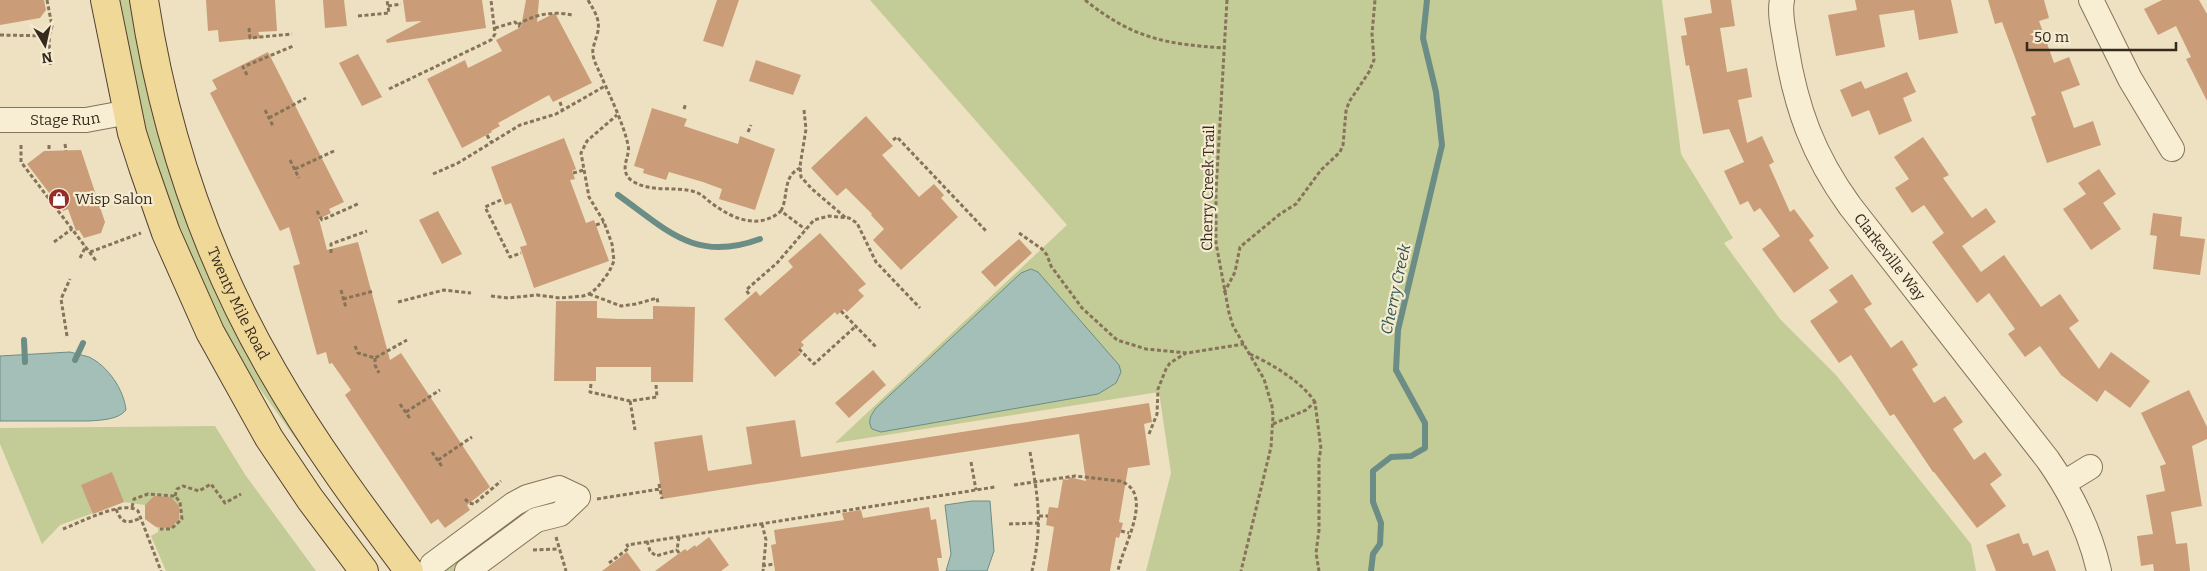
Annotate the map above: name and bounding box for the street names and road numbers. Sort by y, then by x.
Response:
street label: Stage Run [30,108,102,129]
street label: Cherry Creek Trail [1198,125,1218,251]
street label: Clarkeville Way [1850,210,1929,304]
street label: Twenty Mile Road [204,244,273,363]

